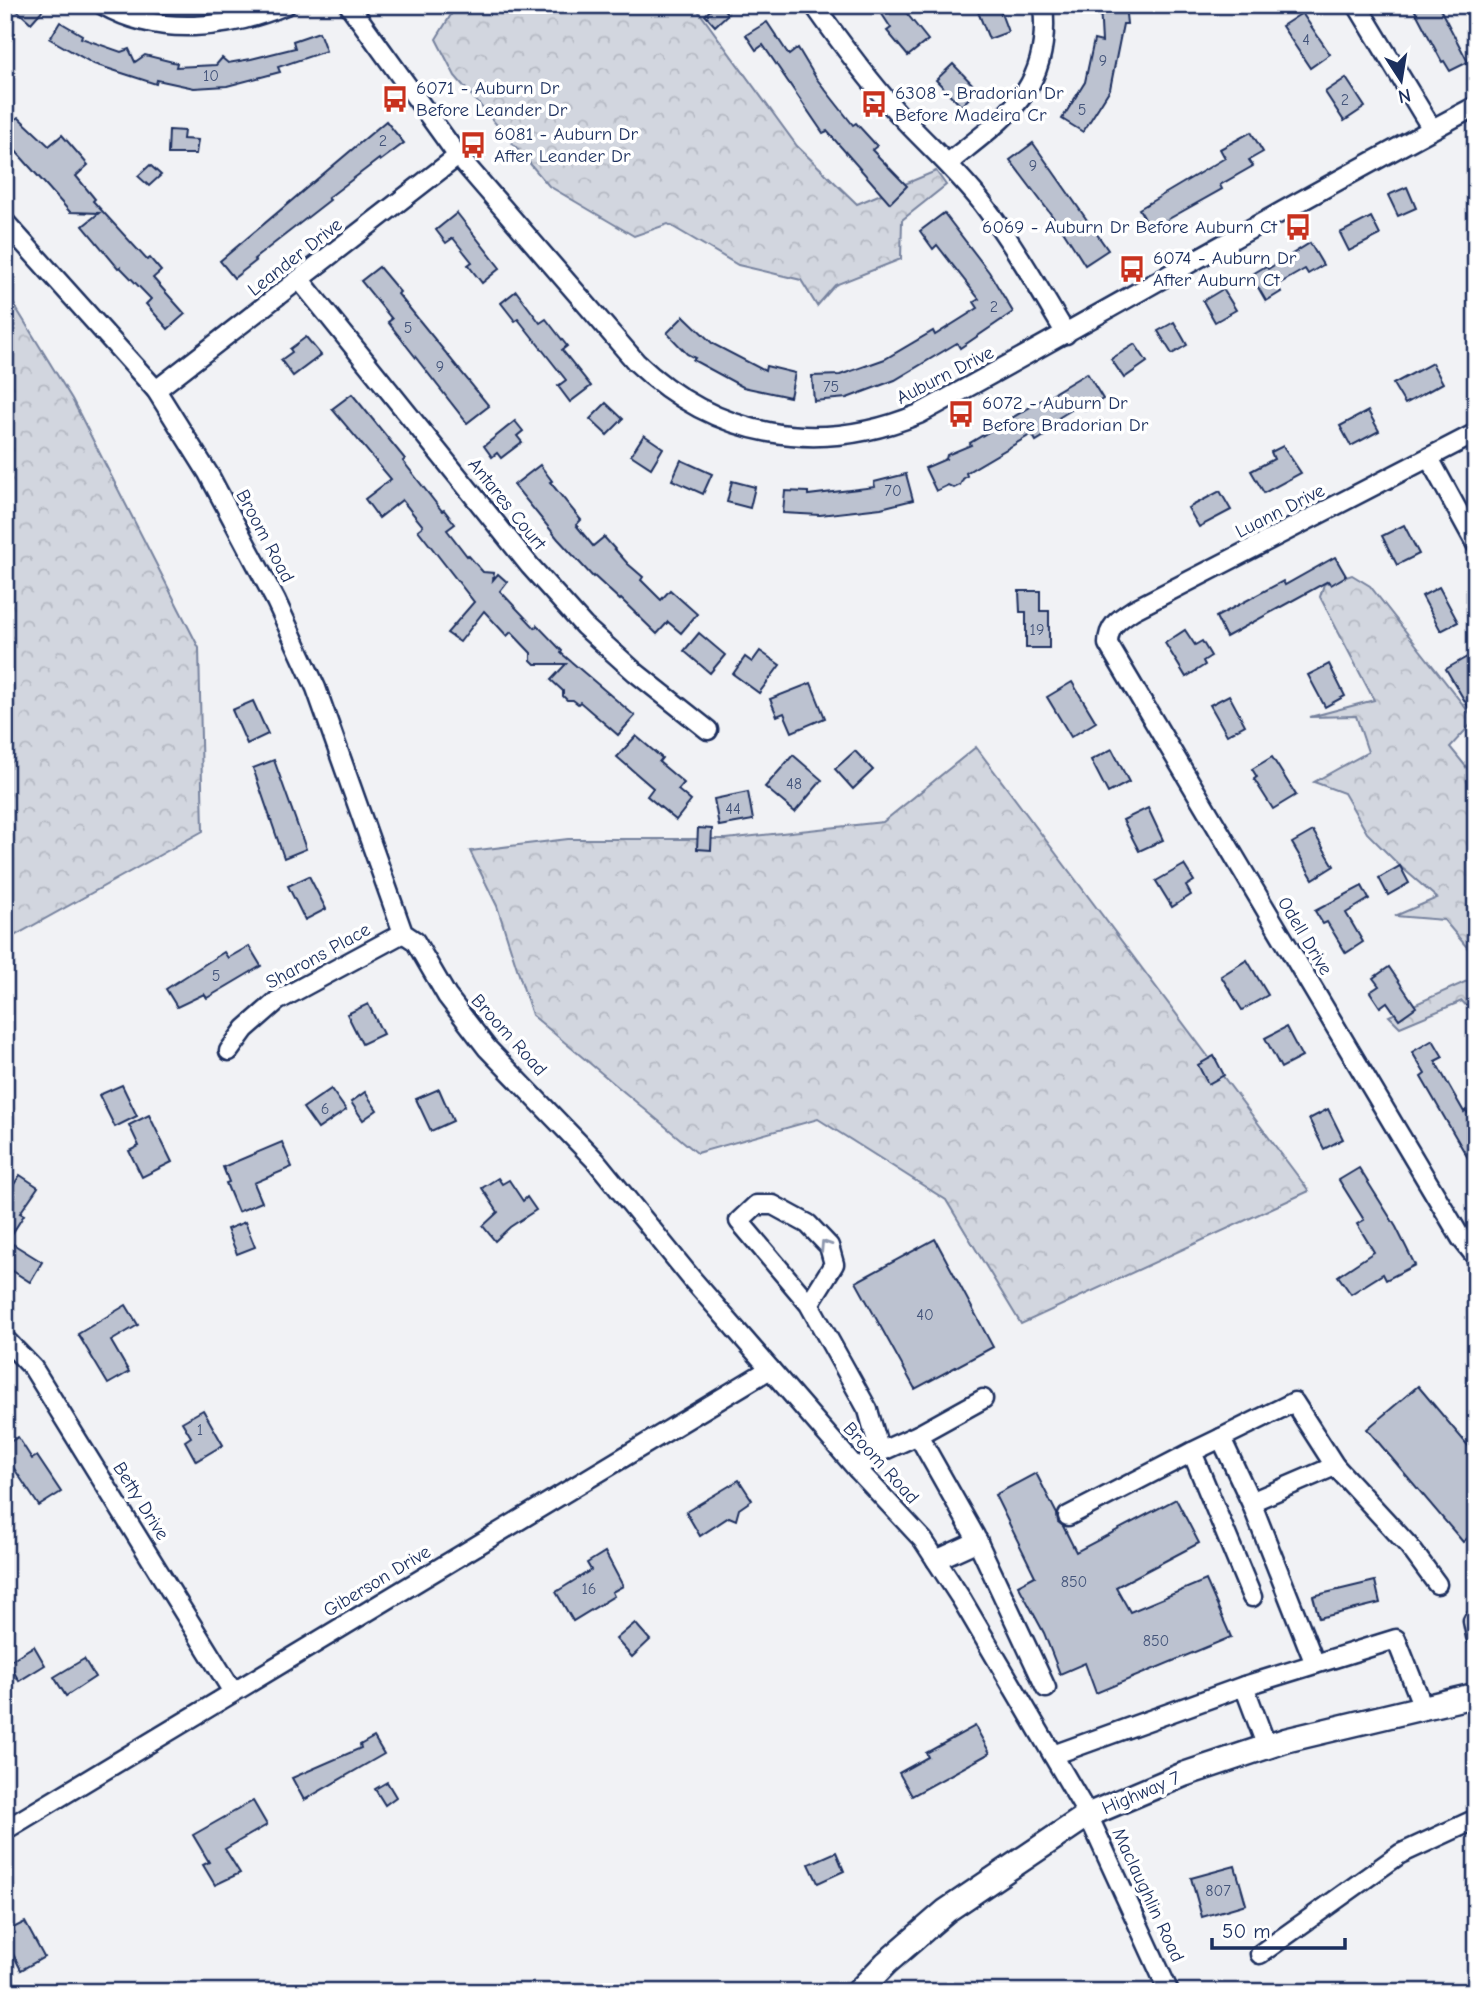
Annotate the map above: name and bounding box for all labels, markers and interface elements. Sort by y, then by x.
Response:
house number: 4 [1302,31,1310,49]
north arrow [1366,46,1436,116]
house number: 9 [1099,52,1107,70]
house number: 10 [203,67,219,85]
place label: 6071 - Auburn Dr Before Leander Dr [416,77,568,121]
place label: 6308 - Bradorian Dr Before Madeira Cr [895,82,1064,126]
bus stop icon: 6071 - Auburn Dr Before Leander Dr [380,84,410,114]
text: N [1396,84,1413,108]
bus stop icon: 6308 - Bradorian Dr Before Madeira Cr [859,89,889,119]
house number: 2 [1341,91,1349,109]
house number: 5 [1078,101,1086,119]
place label: 6081 - Auburn Dr After Leander Dr [494,123,638,167]
bus stop icon: 6081 - Auburn Dr After Leander Dr [458,130,488,160]
house number: 2 [379,132,387,150]
house number: 9 [1029,157,1037,175]
bus stop icon: 6069 - Auburn Dr Before Auburn Ct [1283,212,1313,242]
street label: Leander Drive [244,213,346,301]
place label: 6069 - Auburn Dr Before Auburn Ct [982,216,1278,238]
place label: 6074 - Auburn Dr After Auburn Ct [1153,247,1297,291]
bus stop icon: 6074 - Auburn Dr After Auburn Ct [1117,254,1147,284]
house number: 2 [990,298,998,316]
house number: 5 [404,319,412,337]
street label: Auburn Drive [893,341,997,409]
house number: 9 [436,358,444,376]
house number: 75 [823,378,839,396]
place label: 6072 - Auburn Dr Before Bradorian Dr [982,392,1149,436]
bus stop icon: 6072 - Auburn Dr Before Bradorian Dr [946,399,976,429]
street label: Antares Court [463,454,551,555]
street label: Luann Drive [1232,479,1328,543]
house number: 70 [884,482,902,500]
street label: Broom Road [231,486,299,586]
house number: 19 [1030,621,1044,639]
house number: 48 [786,775,802,793]
house number: 44 [725,800,741,818]
street label: Odell Drive [1273,893,1337,979]
street label: Sharons Place [262,918,374,994]
house number: 5 [212,967,220,985]
street label: Broom Road [467,990,551,1080]
house number: 6 [321,1100,329,1118]
one-way arrow [821,1240,834,1253]
house number: 40 [916,1306,934,1324]
street label: Broom Road [839,1418,923,1508]
house number: 1 [197,1421,203,1439]
street label: Betty Drive [108,1458,174,1544]
street label: Giberson Drive [320,1540,434,1622]
house number: 850 [1061,1573,1087,1591]
house number: 16 [581,1580,597,1598]
house number: 850 [1143,1632,1169,1650]
street label: Highway 7 [1099,1767,1183,1819]
street label: Maclaughlin Road [1107,1825,1189,1965]
house number: 807 [1205,1882,1231,1900]
scale bar [1212,1906,1344,1950]
text: 50 m [1222,1919,1271,1943]

